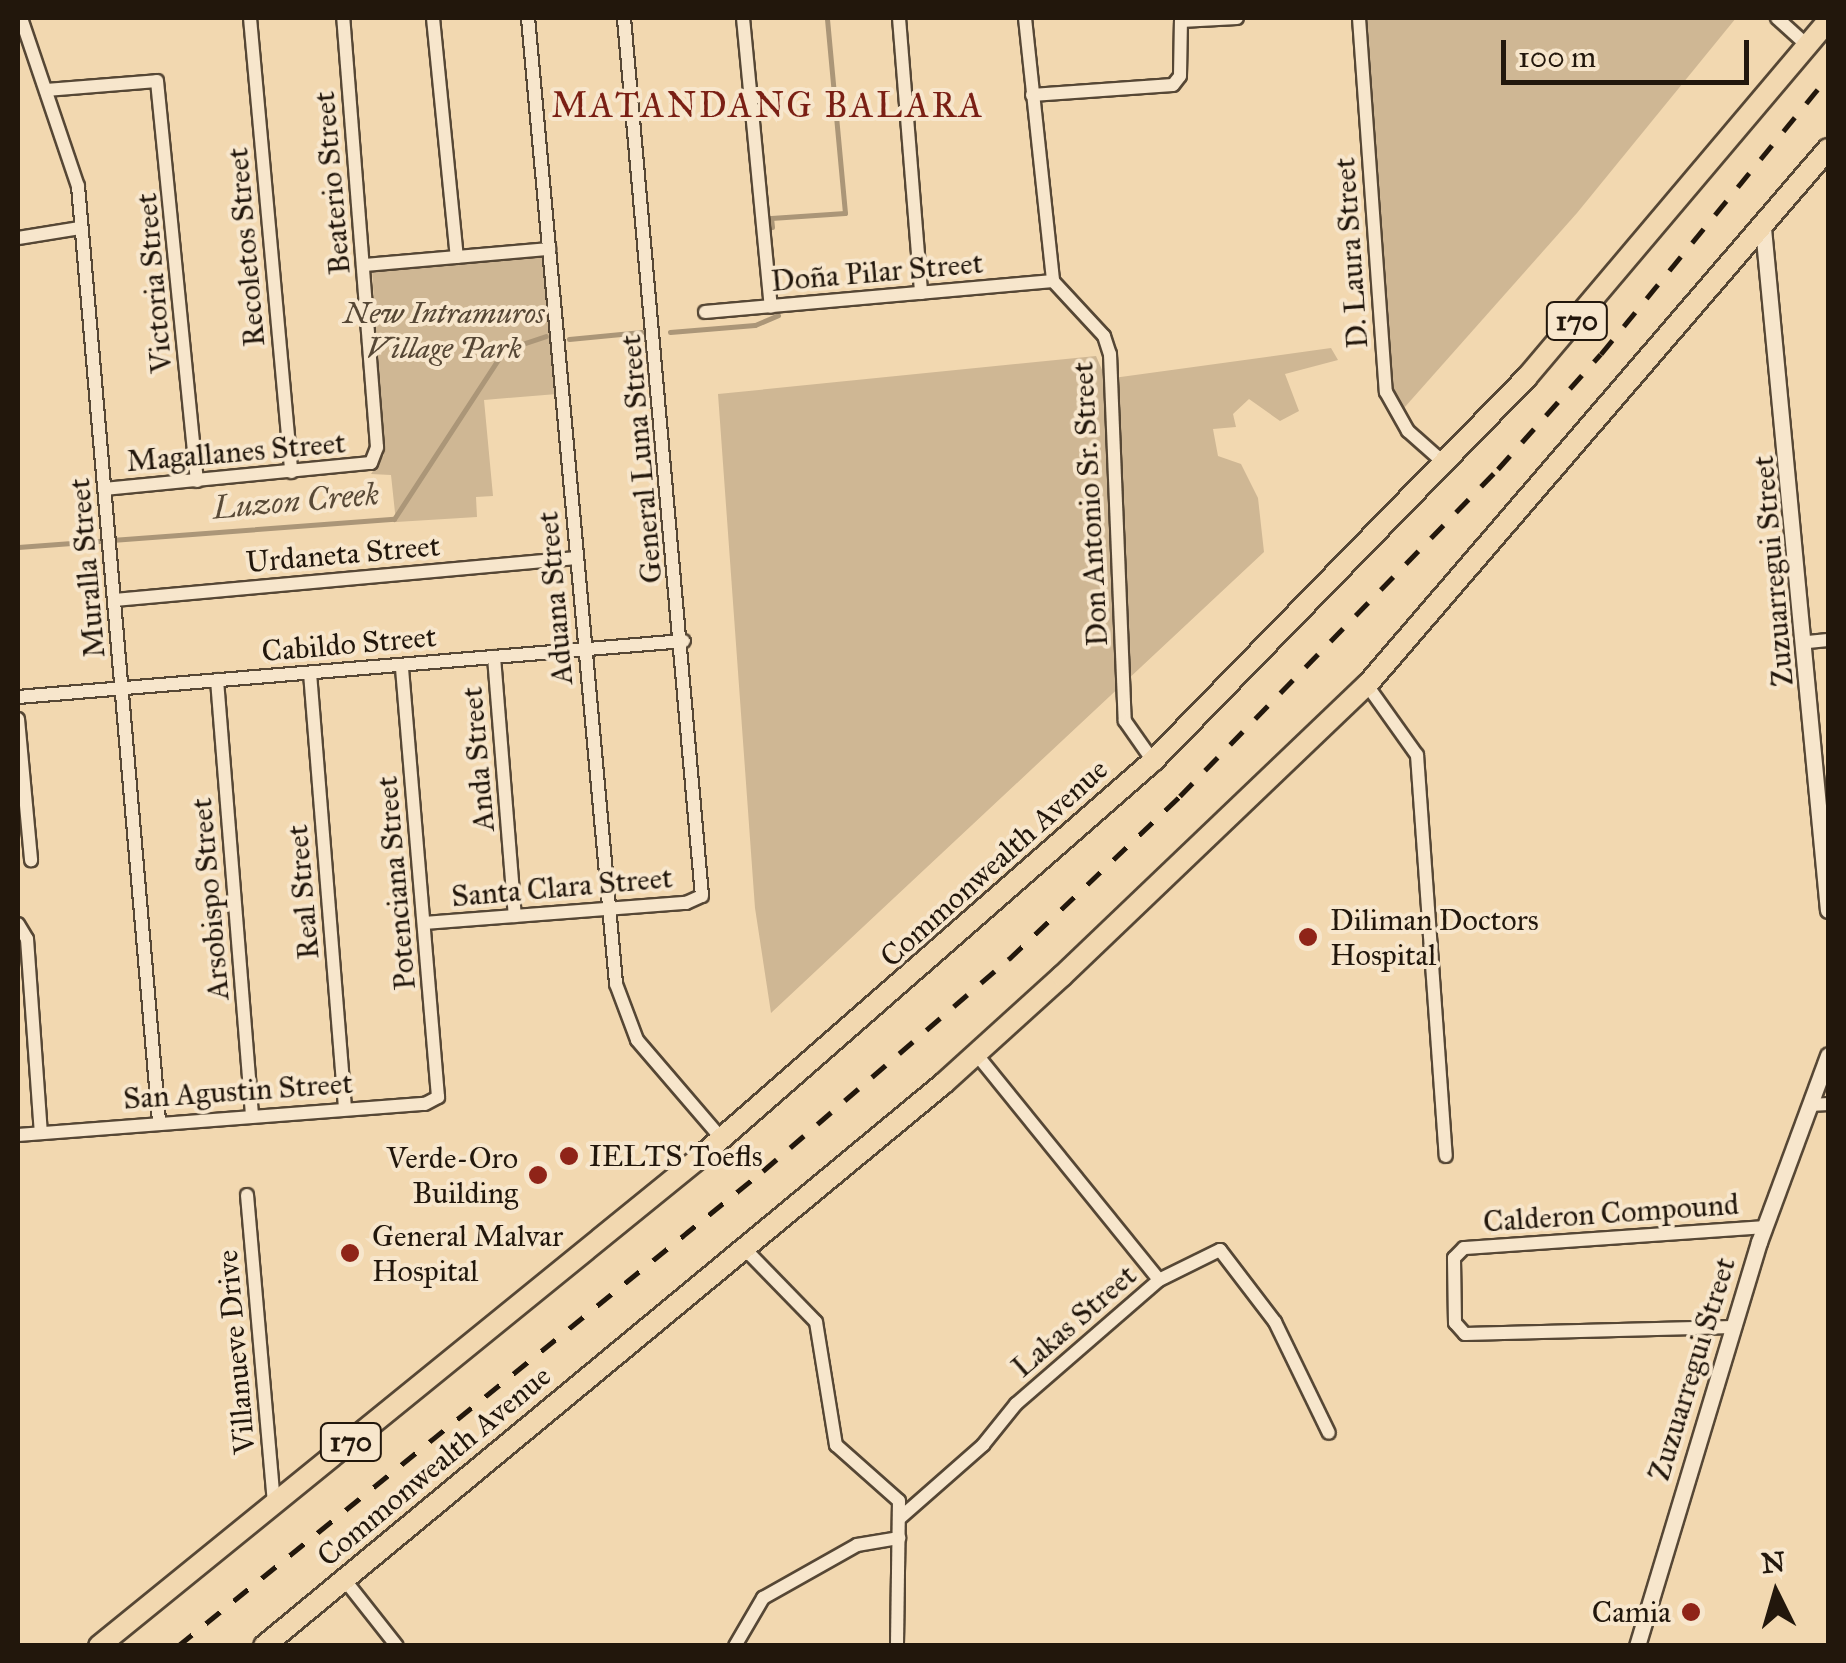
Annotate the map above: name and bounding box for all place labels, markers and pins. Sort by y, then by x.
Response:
place label: Diliman Doctors Hospital [1330,902,1539,972]
marker: Diliman Doctors Hospital [1295,924,1321,950]
place label: IELTS Toefls [589,1138,763,1174]
place label: Verde-Oro Building [386,1140,518,1210]
marker: IELTS Toefls [558,1145,580,1167]
marker: Verde-Oro Building [527,1164,549,1186]
place label: General Malvar Hospital [372,1218,563,1288]
marker: General Malvar Hospital [337,1240,363,1266]
place label: Camia [1592,1594,1671,1630]
marker: Camia [1680,1601,1702,1623]

